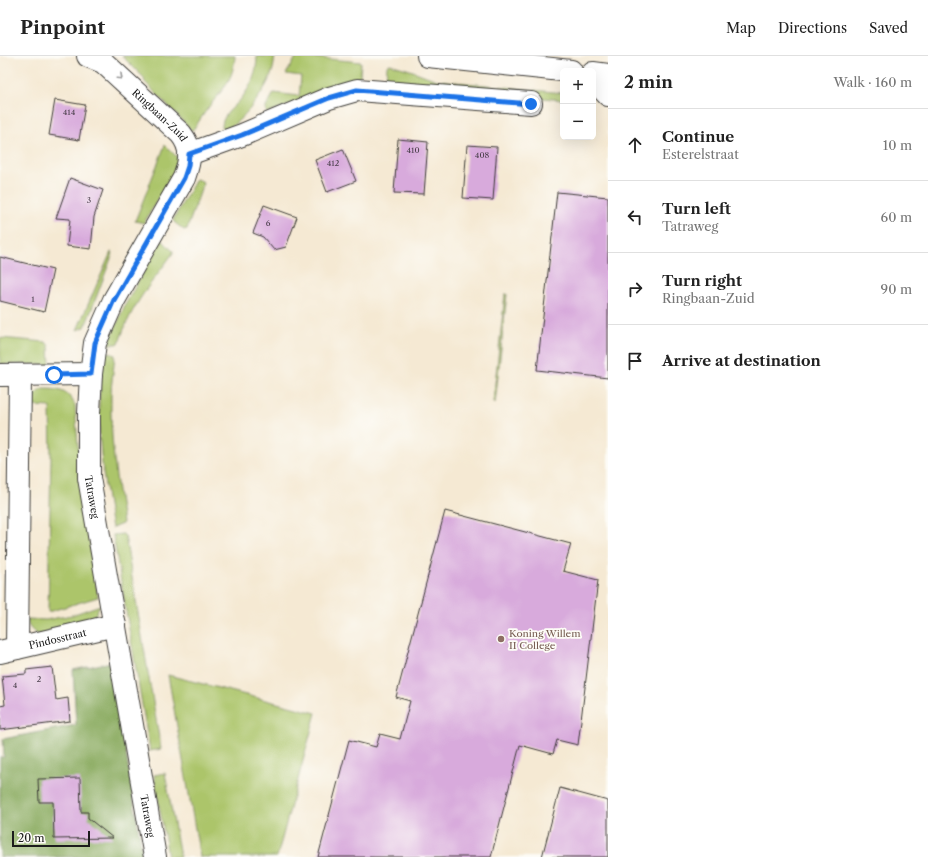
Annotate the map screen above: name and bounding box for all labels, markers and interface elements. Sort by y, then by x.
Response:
text: Pinpoint [20,16,105,39]
text: Map [726,19,756,37]
text: Directions [778,19,847,37]
text: Saved [869,19,908,37]
map controls [560,68,596,140]
button: + [560,68,596,104]
text: 2 min [624,72,673,92]
one-way arrow [115,73,122,80]
text: Walk · 160 m [833,74,912,90]
street label: Ringbaan-Zuid [129,86,190,144]
route end [522,95,540,113]
button: − [560,104,596,140]
house number: 414 [63,107,76,117]
text: Continue [662,127,734,146]
icon: ahead [624,134,646,156]
text: 10 m [883,137,912,153]
house number: 410 [406,145,420,155]
text: Esterelstraat [662,146,739,162]
house number: 408 [475,150,489,160]
house number: 412 [327,158,340,168]
house number: 3 [87,195,91,205]
text: Turn left [662,199,731,218]
icon: left [624,206,646,228]
text: 60 m [881,209,912,225]
house number: 6 [266,218,271,228]
text: Tatraweg [662,218,718,234]
text: Turn right [662,271,742,290]
icon: right [624,278,646,300]
text: 90 m [881,281,912,297]
text: Ringbaan-Zuid [662,290,755,306]
house number: 1 [31,294,35,304]
icon: arrive [624,350,646,372]
text: Arrive at destination [662,351,821,370]
route start [45,366,63,384]
street label: Tatraweg [82,474,102,520]
street label: Pindosstraat [28,626,88,652]
place label: Koning Willem II College [509,627,581,652]
marker: Koning Willem II College [496,634,506,644]
house number: 2 [37,674,42,684]
house number: 4 [13,680,18,690]
street label: Tatraweg [137,794,158,839]
scale bar [12,829,90,848]
text: 20 m [18,831,44,845]

